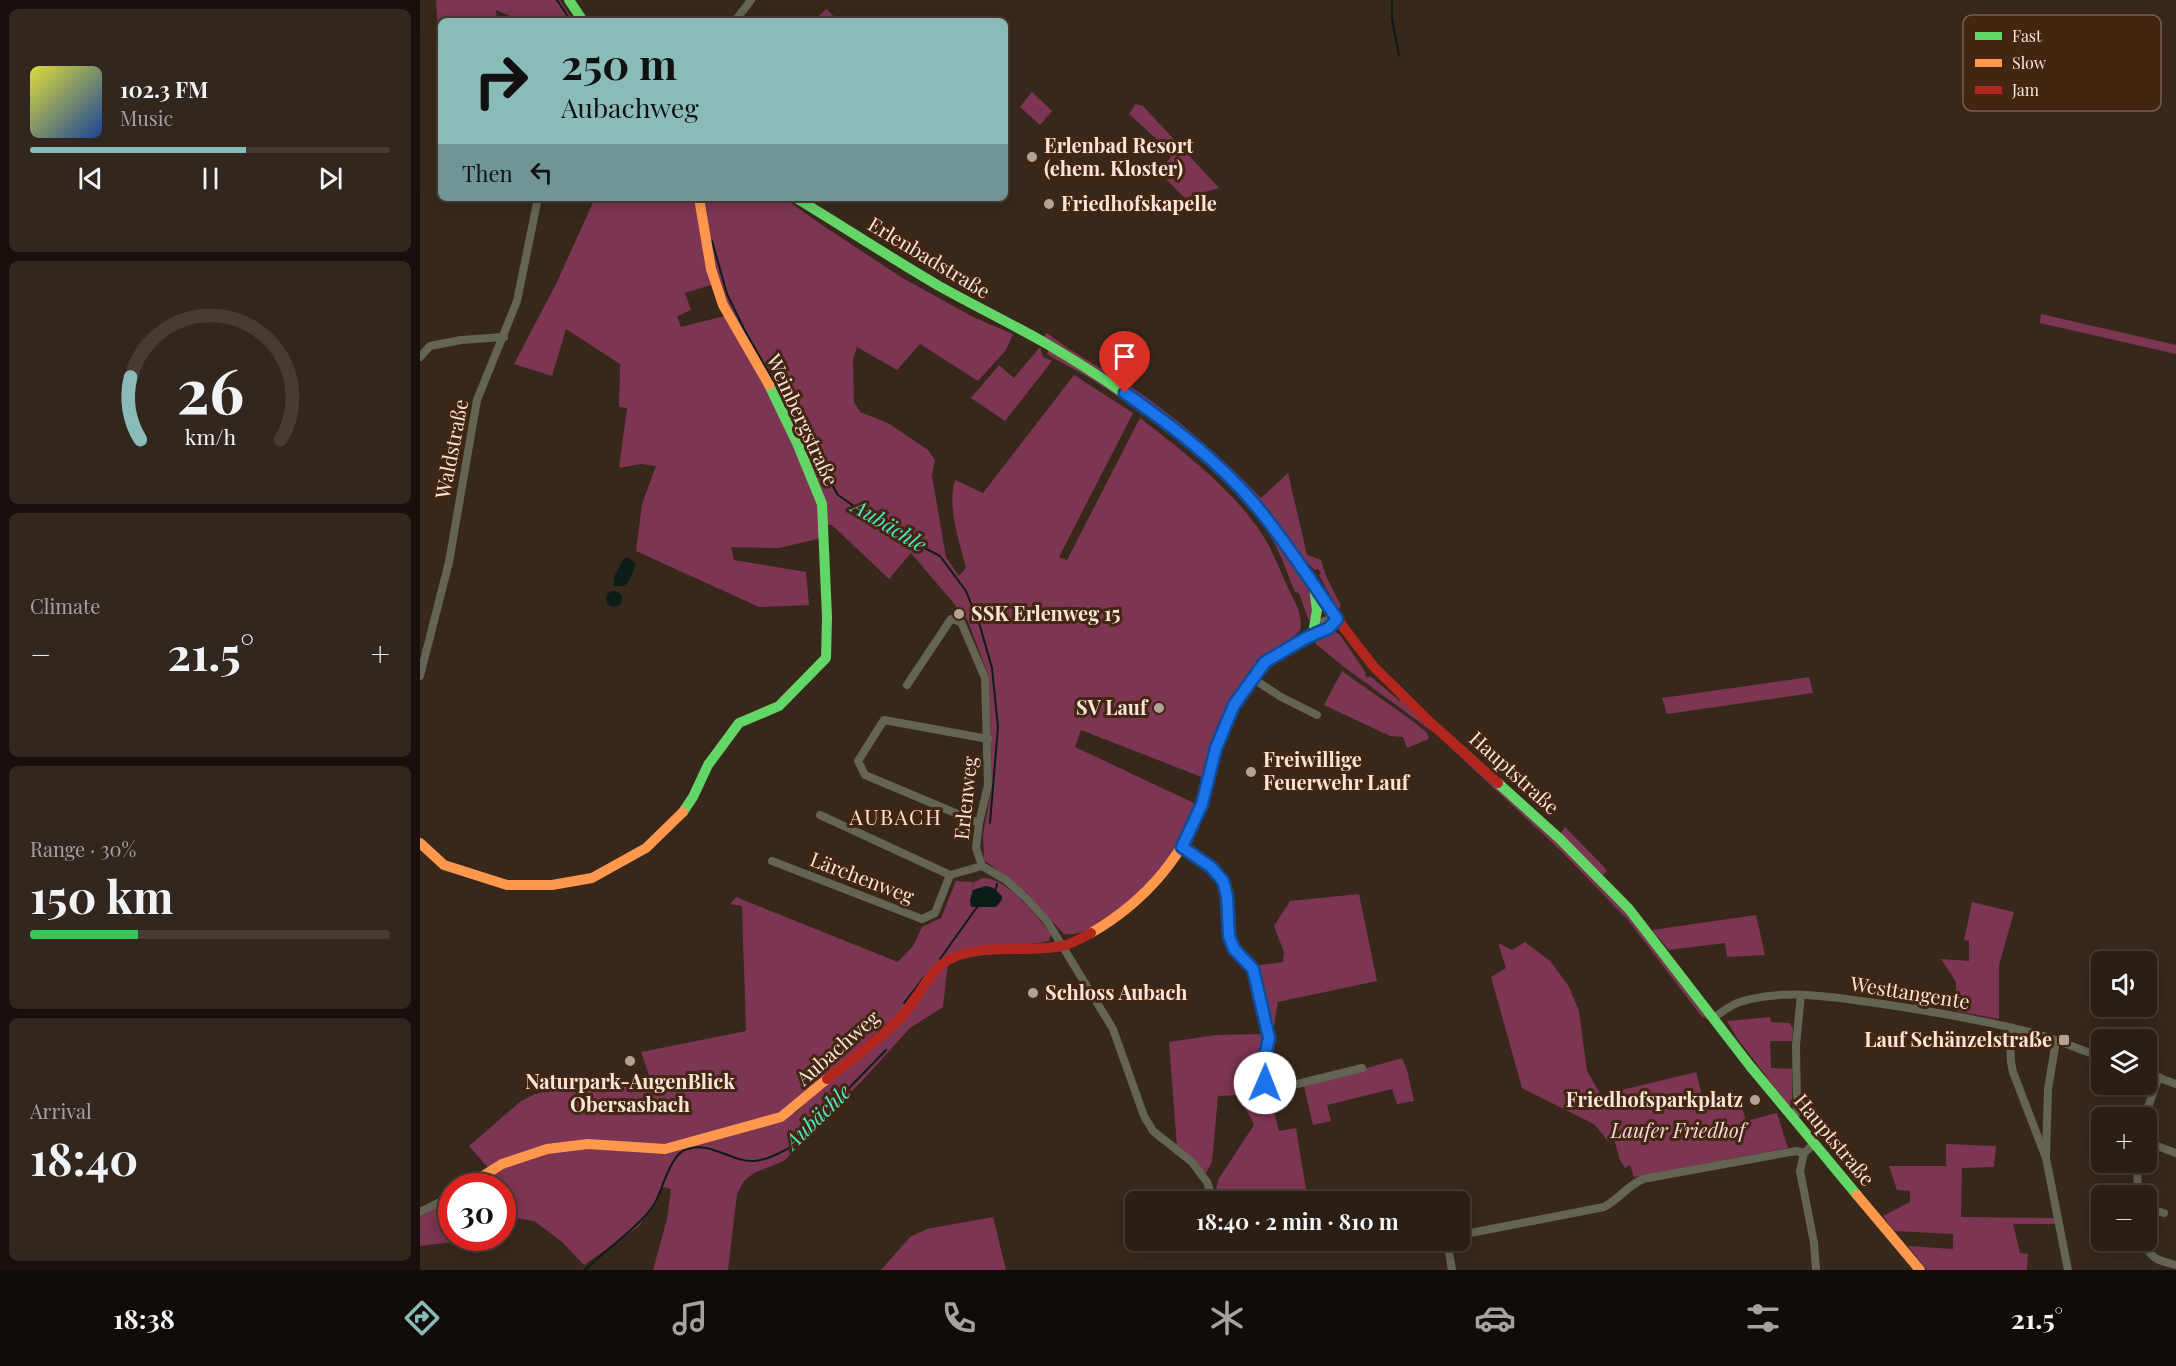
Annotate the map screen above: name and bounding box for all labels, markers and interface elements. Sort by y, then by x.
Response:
legend [1963,15,2161,111]
text: Fast [2012,25,2042,46]
text: 250 m [561,35,677,91]
icon: right [462,42,540,120]
text: Slow [2012,52,2047,73]
text: 102.3 FM [120,74,209,104]
text: Jam [2011,79,2039,100]
text: Aubachweg [561,89,699,125]
text: Music [120,104,173,131]
place label: Erlenbad Resort (ehem. Kloster) [1044,131,1194,181]
marker: Erlenbad Resort (ehem. Kloster) [1025,150,1039,164]
icon: left [525,156,558,189]
text: Then [462,158,513,188]
icon: previous [74,162,107,195]
icon: pause [194,162,227,195]
icon: next [314,162,347,195]
place label: Friedhofskapelle [1061,189,1217,216]
marker: Friedhofskapelle [1042,197,1056,211]
street label: Erlenbadstraße [864,210,996,304]
pin [1099,331,1150,393]
icon: arrive [1108,340,1141,373]
text: 26 [176,346,244,430]
street label: Weinbergstraße [761,348,846,489]
street label: Waldstraße [427,397,473,502]
text: km/h [184,422,236,450]
water label: Aubächle [846,490,932,557]
text: Climate [30,592,100,619]
place label: SSK Erlenweg 15 [971,599,1121,626]
marker: SSK Erlenweg 15 [952,607,966,621]
text: 21.5° [168,622,254,682]
text: − [30,631,51,675]
text: + [371,631,390,675]
place label: SV Lauf [1076,693,1149,720]
marker: SV Lauf [1152,701,1166,715]
street label: Hauptstraße [1464,724,1566,819]
place label: Freiwillige Feuerwehr Lauf [1263,745,1411,795]
street label: Erlenweg [947,754,982,841]
marker: Freiwillige Feuerwehr Lauf [1244,765,1258,779]
district label: AUBACH [849,802,942,830]
text: Range · 30% [30,835,136,862]
street label: Lärchenweg [807,844,919,909]
text: 150 km [30,865,173,925]
map controls [2091,951,2157,1251]
button: sound [2091,951,2157,1017]
street label: Westtangente [1848,969,1972,1014]
place label: Schloss Aubach [1045,978,1187,1005]
marker: Schloss Aubach [1026,986,1040,1000]
street label: Aubachweg [789,1003,885,1091]
place label: Lauf Schänzelstraße [1864,1025,2052,1052]
button: layers [2091,1029,2157,1095]
marker: Lauf Schänzelstraße [2057,1033,2071,1047]
position arrow [1233,1051,1297,1115]
marker: Naturpark-AugenBlick Obersasbach [623,1054,637,1068]
place label: Naturpark-AugenBlick Obersasbach [525,1067,735,1117]
water label: Aubächle [776,1077,856,1155]
place label: Friedhofsparkplatz [1566,1085,1743,1112]
street label: Hauptstraße [1789,1087,1881,1191]
marker: Friedhofsparkplatz [1748,1093,1762,1107]
text: Arrival [30,1097,92,1124]
button: + [2091,1107,2157,1173]
park label: Laufer Friedhof [1610,1116,1749,1143]
text: 18:40 [30,1127,138,1187]
speed limit sign: 30 [438,1173,516,1251]
button: − [2091,1185,2157,1251]
text: 18:40 · 2 min · 810 m [1196,1206,1399,1236]
icon: directions [401,1297,443,1339]
icon: music [669,1297,711,1339]
icon: phone [938,1297,980,1339]
icon: climate [1206,1297,1248,1339]
icon: car [1474,1297,1516,1339]
icon: filters [1742,1297,1784,1339]
text: 18:38 [113,1300,175,1336]
text: 21.5° [2011,1300,2063,1336]

